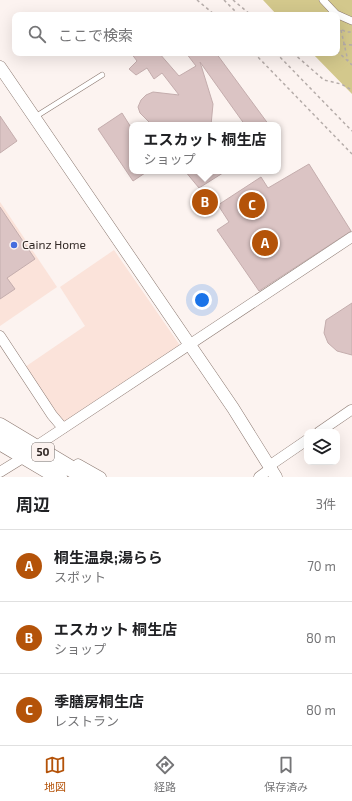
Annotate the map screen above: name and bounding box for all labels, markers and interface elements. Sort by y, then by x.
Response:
search box [12,12,340,56]
icon: search [26,23,48,45]
text: ここで検索 [58,26,133,44]
popup [129,122,281,174]
text: エスカット 桐生店 [143,130,267,148]
text: ショップ [143,151,195,167]
pin: B [192,187,218,217]
pin: C [239,190,265,220]
pin: A [252,228,278,258]
place label: Cainz Home [22,237,86,251]
marker: Cainz Home [9,240,19,250]
your location [192,290,212,310]
map controls [304,429,340,465]
button: layers [304,429,340,465]
road number: 50 [32,443,54,461]
text: 周辺 [16,494,50,514]
text: 3件 [316,496,336,512]
text: 桐生温泉;湯らら [54,548,163,566]
text: A [25,558,33,574]
text: 70 m [307,558,336,574]
text: スポット [54,569,106,585]
text: エスカット 桐生店 [54,620,177,638]
text: B [25,630,33,646]
text: 80 m [306,630,336,646]
text: ショップ [54,641,106,657]
text: 季膳房桐生店 [54,692,144,710]
text: C [25,702,33,718]
text: 80 m [306,702,336,718]
text: レストラン [54,713,119,729]
tab: 地図 [44,754,66,794]
tab: 経路 [154,754,176,794]
tab: 保存済み [264,754,308,794]

